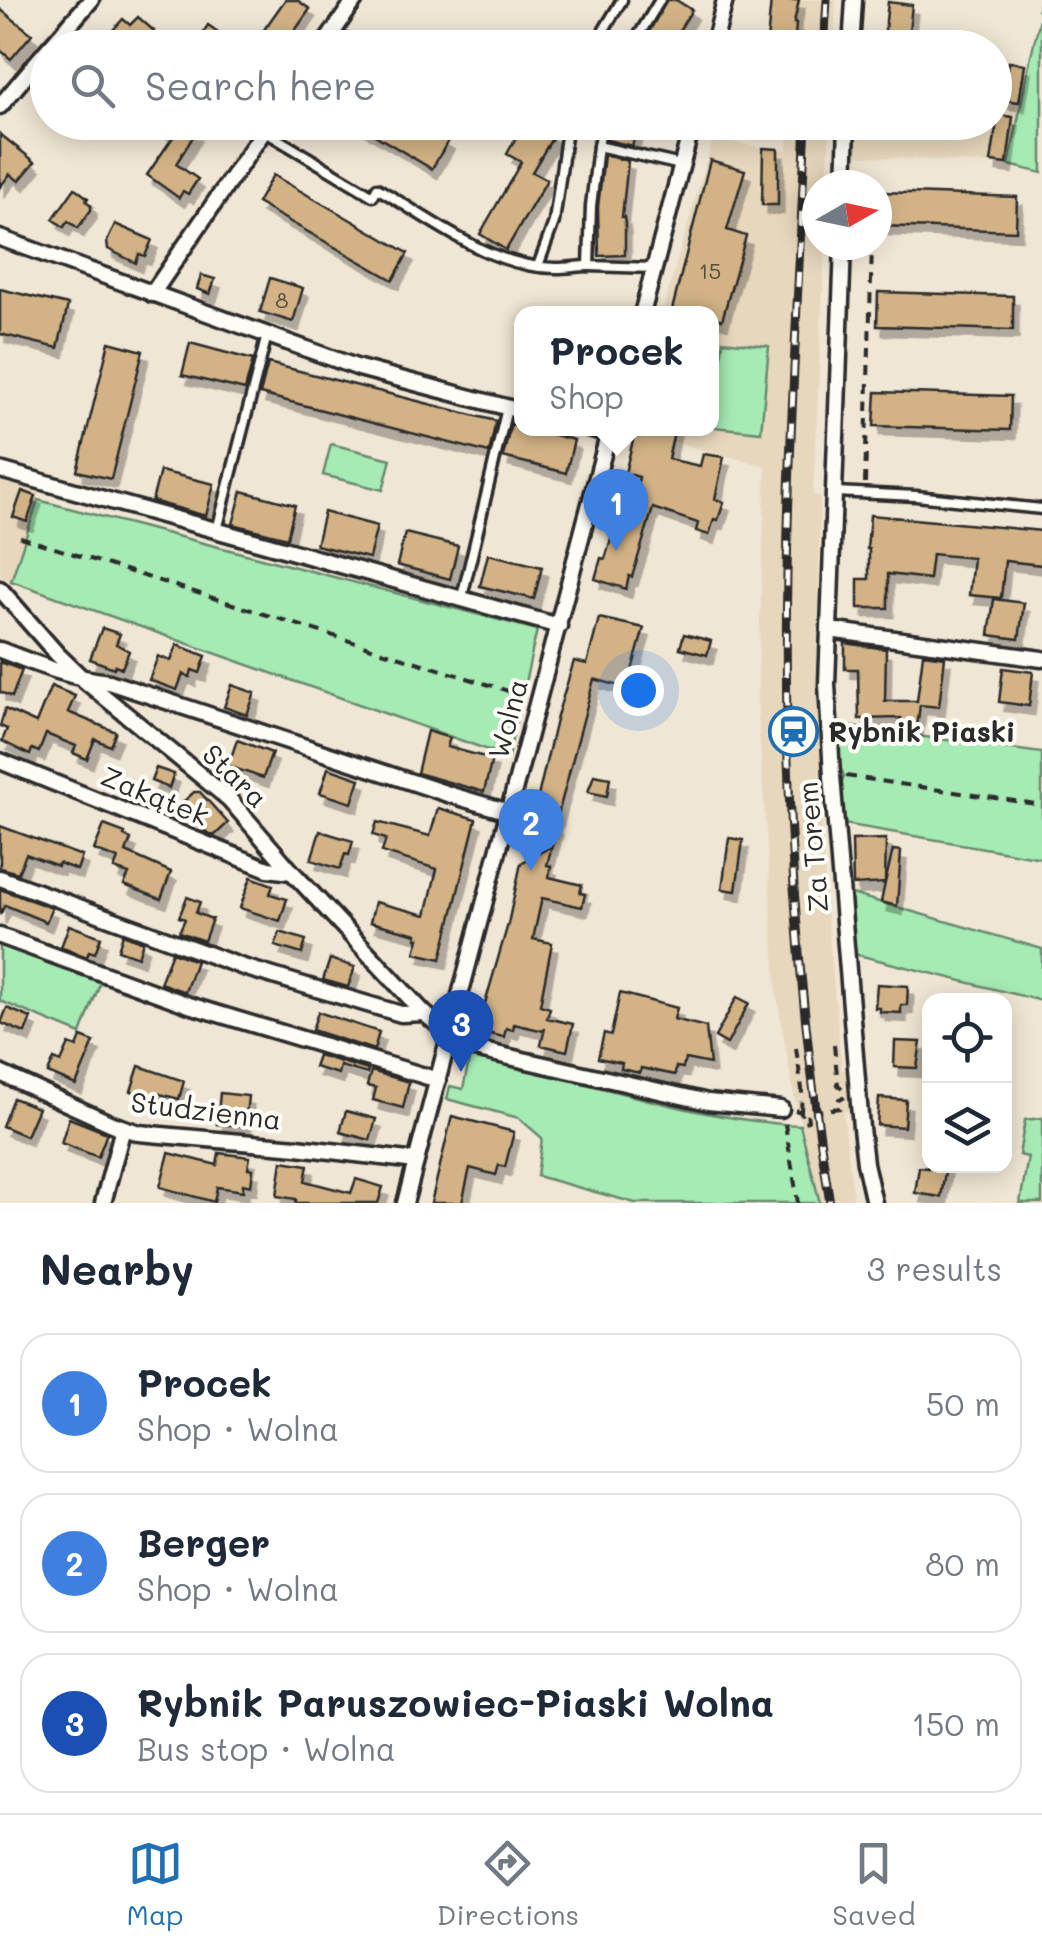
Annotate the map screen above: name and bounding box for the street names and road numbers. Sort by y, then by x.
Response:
street label: Wolna [479,675,535,763]
street label: Stara [195,736,276,815]
street label: Zakątek [96,757,215,833]
street label: Za Torem [788,780,836,914]
street label: Studzienna [129,1083,283,1137]

